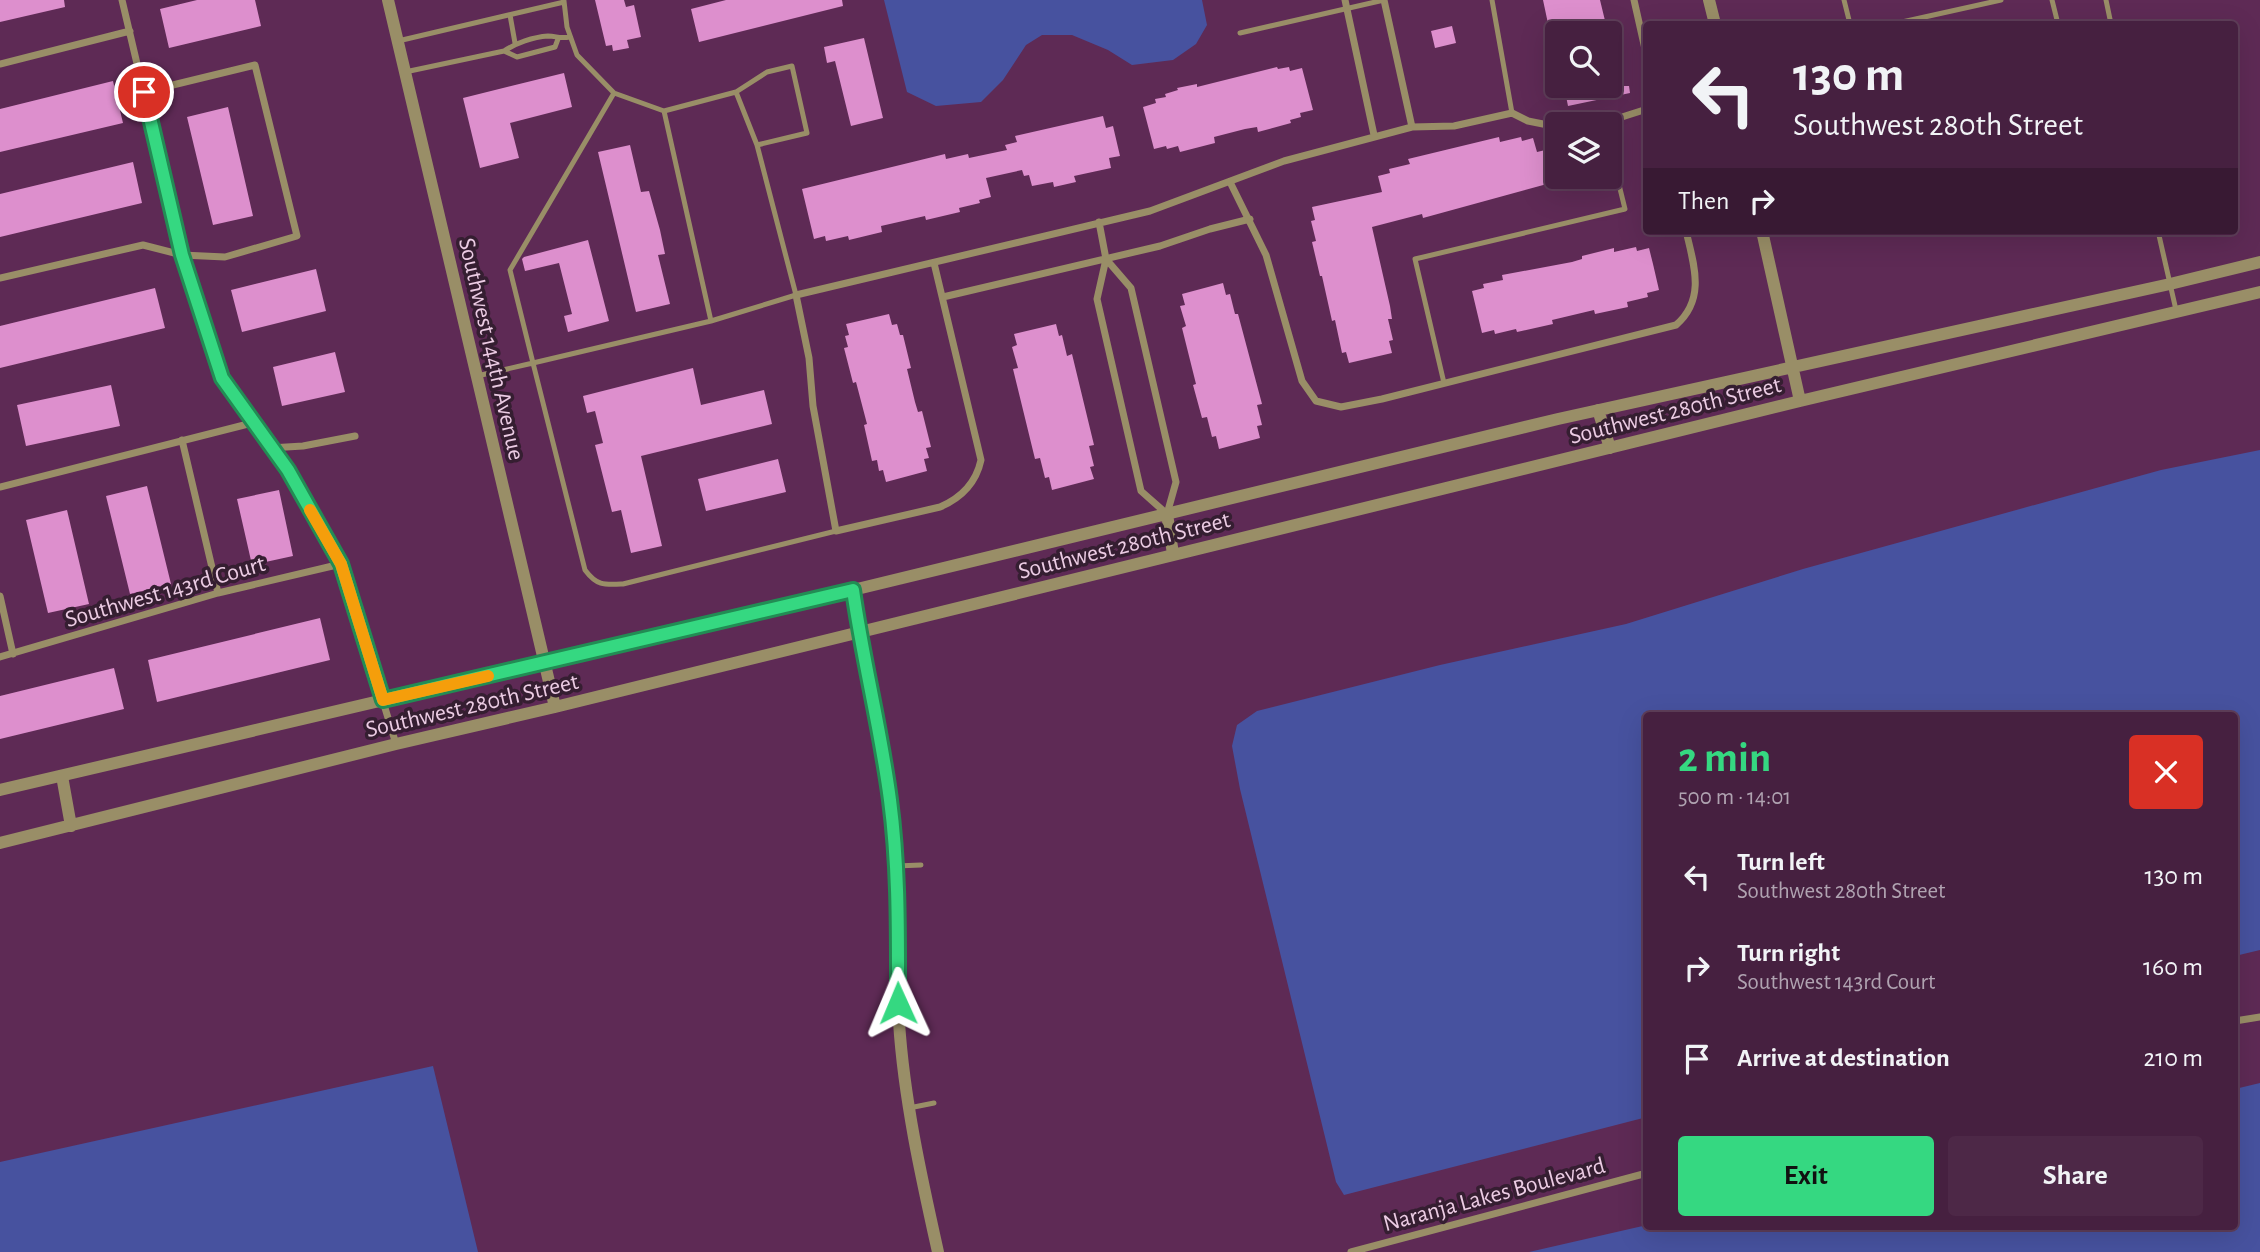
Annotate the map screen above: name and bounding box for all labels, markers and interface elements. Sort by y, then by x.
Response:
map controls [1545,21,1622,189]
button: search [1545,21,1622,98]
icon: left [1678,49,1769,140]
text: 130 m [1793,51,1904,100]
pin [114,62,174,122]
icon: arrive [125,73,163,111]
text: Southwest 280th Street [1793,109,2083,141]
button: layers [1545,112,1622,189]
icon: right [1743,182,1781,220]
text: Then [1678,188,1729,214]
street label: Southwest 144th Avenue [454,236,528,463]
street label: Southwest 280th Street [1567,373,1784,449]
street label: Southwest 280th Street [1016,508,1233,584]
street label: Southwest 143rd Court [62,552,268,632]
street label: Southwest 280th Street [364,670,581,742]
button: close [2129,735,2203,809]
text: 2 min [1678,737,1771,779]
text: 500 m · 14:01 [1678,786,1791,809]
text: Turn left [1737,849,1825,875]
icon: left [1678,858,1716,896]
text: 130 m [2145,863,2203,889]
text: Southwest 280th Street [1737,880,1945,903]
text: Turn right [1737,940,1840,966]
icon: right [1678,949,1716,987]
text: 160 m [2143,954,2203,980]
position arrow [861,966,935,1040]
text: Southwest 143rd Court [1737,971,1935,994]
icon: arrive [1678,1040,1716,1078]
text: Arrive at destination [1737,1045,1950,1071]
text: 210 m [2143,1045,2203,1071]
button: Exit [1678,1136,1934,1216]
button: Share [1948,1136,2203,1216]
street label: Naranja Lakes Boulevard [1381,1154,1608,1236]

